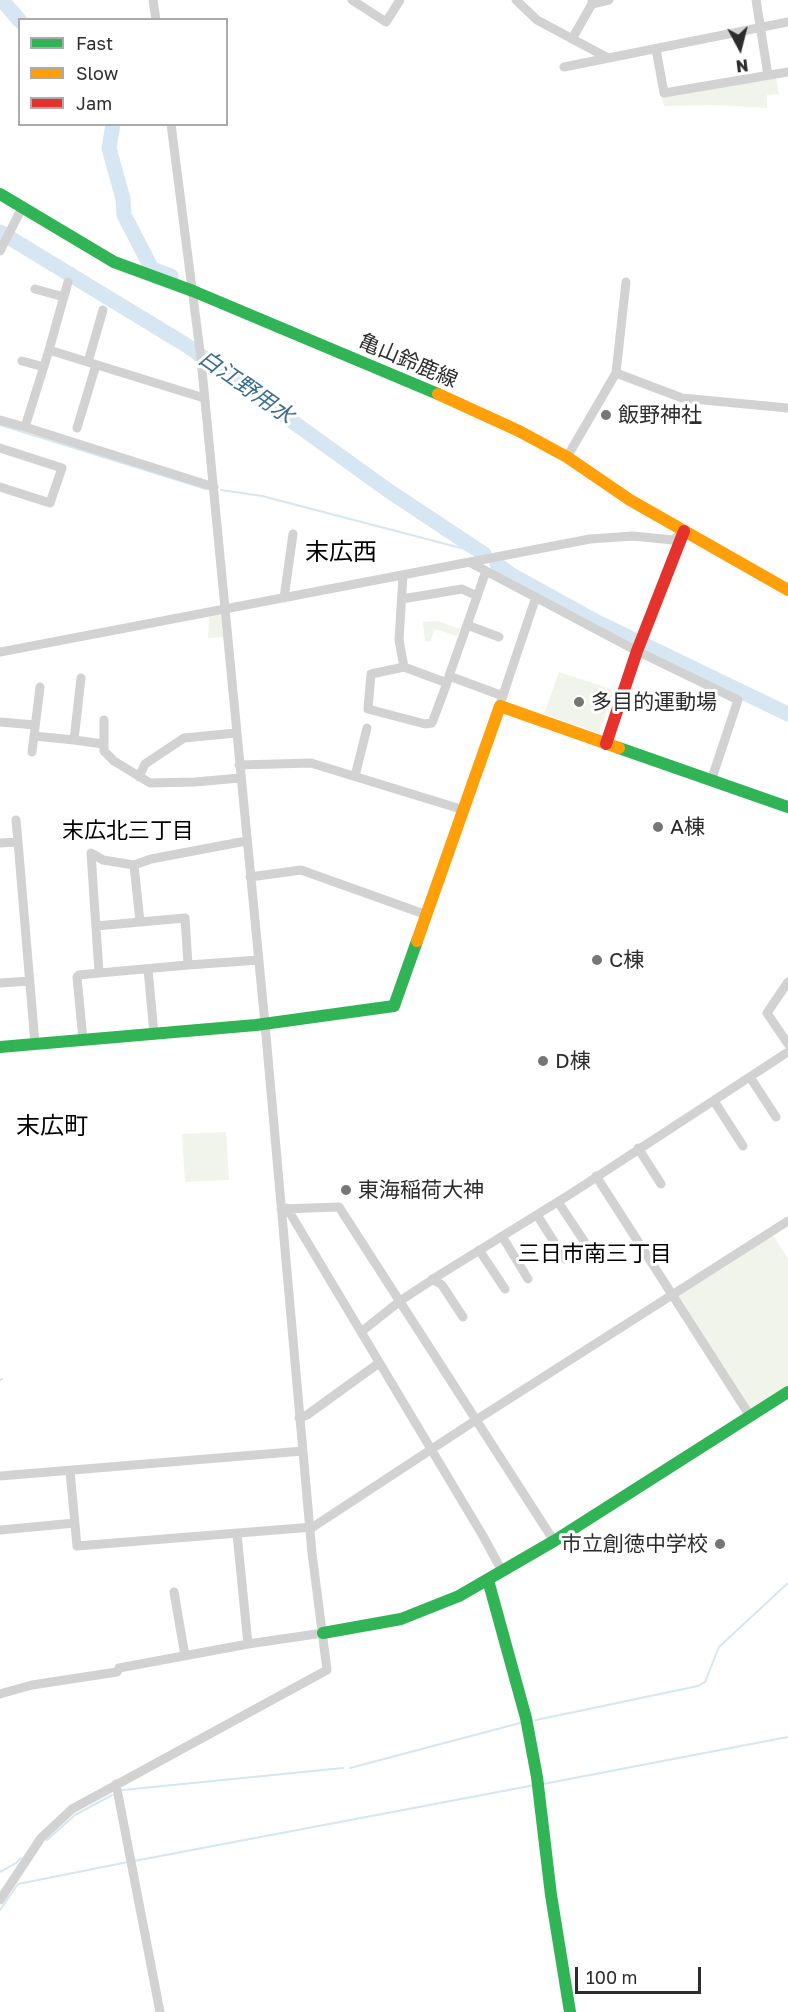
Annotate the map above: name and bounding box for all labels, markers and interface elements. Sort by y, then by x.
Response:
legend [18,18,228,126]
north arrow [710,18,770,78]
text: Fast [76,32,113,54]
text: N [735,55,749,77]
text: Slow [76,62,118,84]
text: Jam [76,92,112,114]
street label: 亀山鈴鹿線 [355,329,461,393]
water label: 白江野用水 [193,345,299,429]
place label: 飯野神社 [618,402,702,428]
marker: 飯野神社 [599,408,613,422]
district label: 末広西 [305,538,377,566]
place label: 多目的運動場 [591,689,717,715]
marker: 多目的運動場 [572,695,586,709]
place label: A棟 [670,814,705,840]
district label: 末広北三丁目 [62,818,194,844]
marker: A棟 [651,820,665,834]
place label: C棟 [609,947,644,973]
marker: C棟 [590,953,604,967]
place label: D棟 [555,1048,591,1074]
marker: D棟 [536,1054,550,1068]
district label: 末広町 [16,1112,88,1140]
place label: 東海稲荷大神 [358,1177,484,1203]
marker: 東海稲荷大神 [339,1183,353,1197]
district label: 三日市南三丁目 [518,1241,672,1267]
place label: 市立創徳中学校 [561,1531,708,1557]
marker: 市立創徳中学校 [713,1537,727,1551]
scale bar [578,1955,704,1993]
text: 100 m [586,1966,637,1988]

